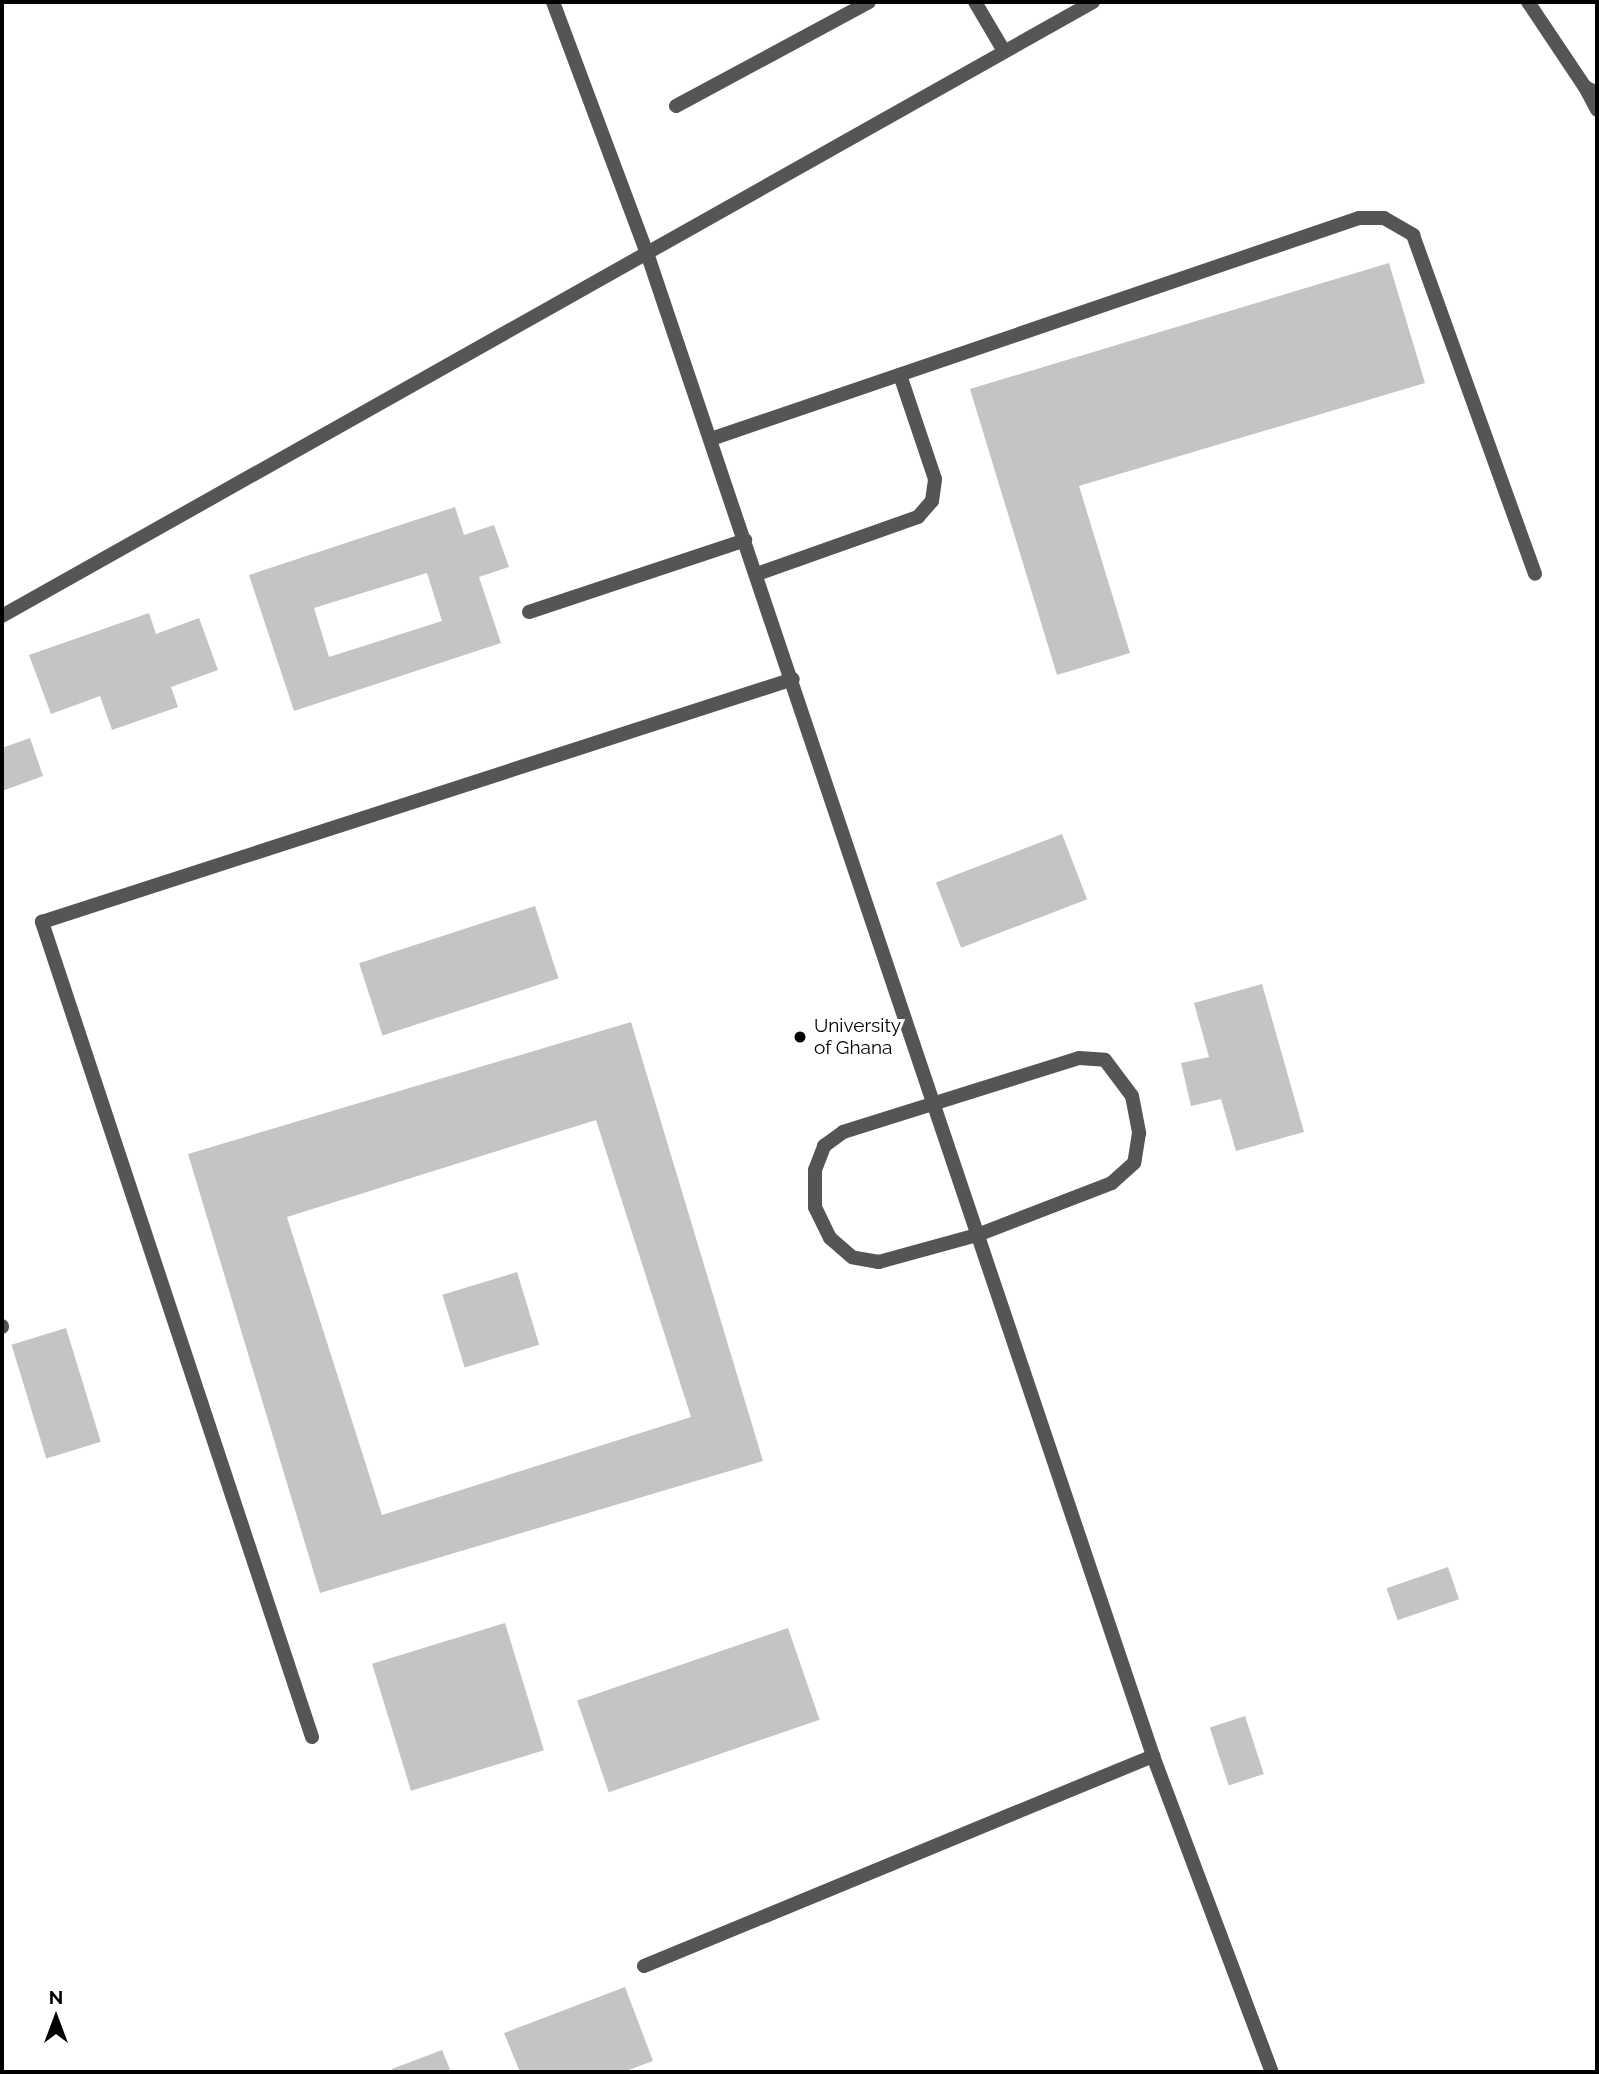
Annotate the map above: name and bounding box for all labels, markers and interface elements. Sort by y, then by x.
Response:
place label: University of Ghana [814,1015,901,1059]
marker: University of Ghana [792,1029,808,1045]
north arrow [21,1983,91,2053]
text: N [49,1986,63,2008]

